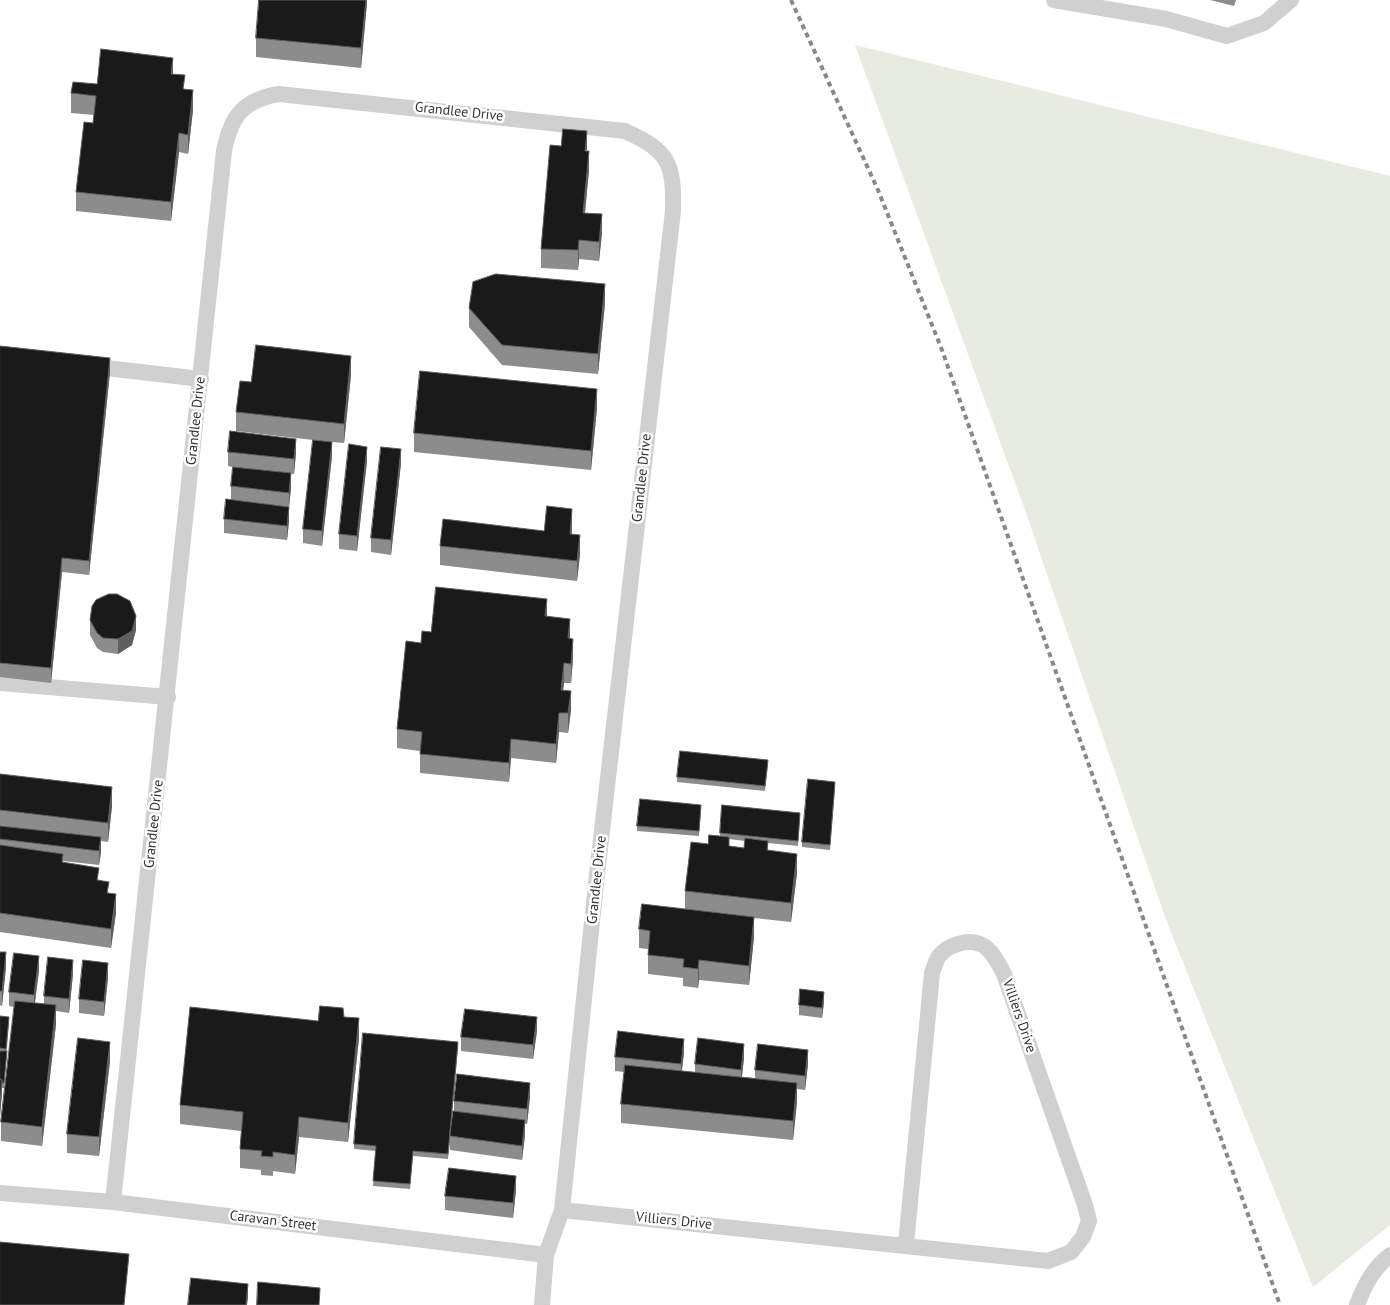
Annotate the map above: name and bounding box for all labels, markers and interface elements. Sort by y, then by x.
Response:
street label: Grandlee Drive [414,99,504,125]
street label: Grandlee Drive [183,376,209,466]
street label: Grandlee Drive [629,433,655,523]
street label: Grandlee Drive [141,779,167,869]
street label: Grandlee Drive [584,835,610,925]
street label: Villiers Drive [999,977,1039,1055]
street label: Caravan Street [229,1207,317,1235]
street label: Villiers Drive [635,1209,713,1233]

